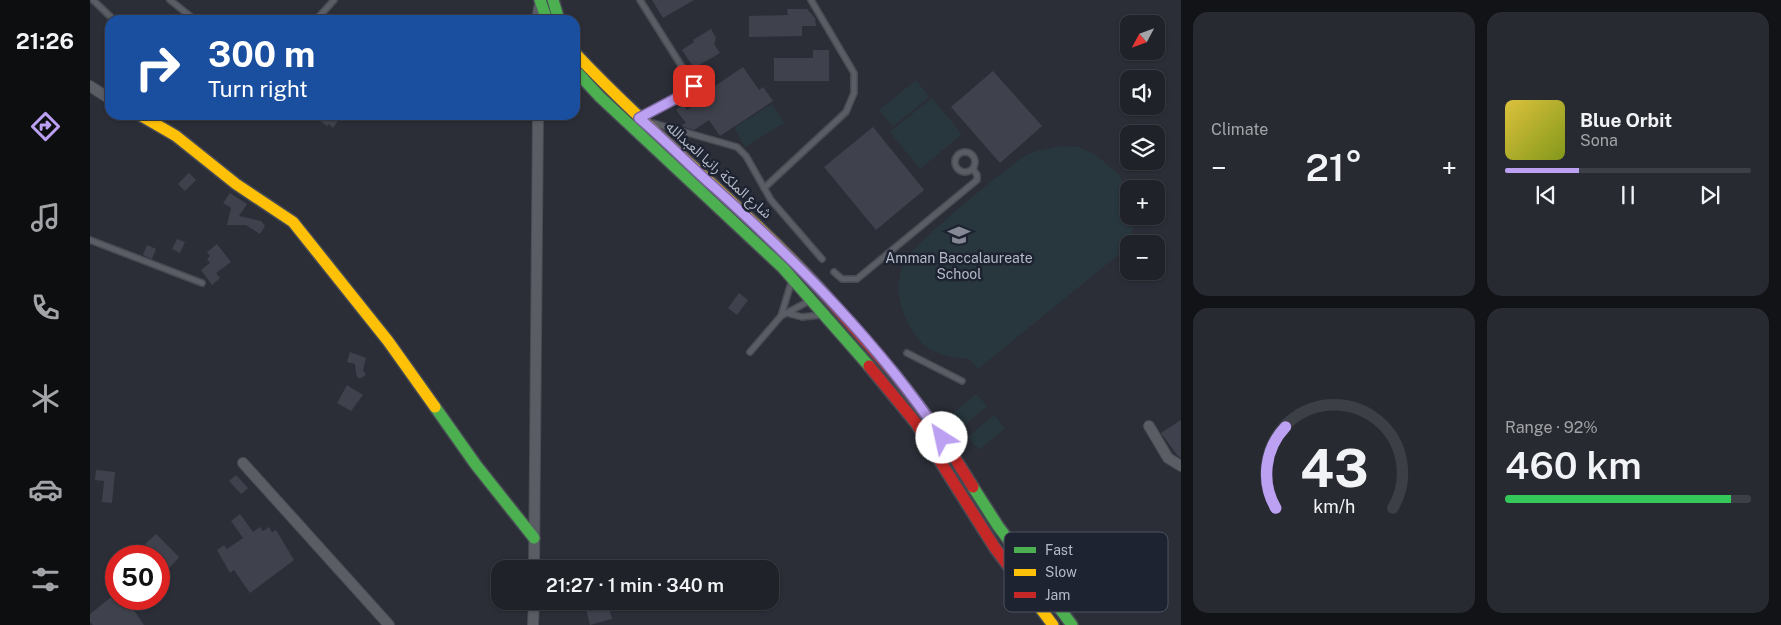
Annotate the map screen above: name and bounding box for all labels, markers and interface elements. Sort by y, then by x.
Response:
north arrow [1120,15,1165,60]
map controls [1120,15,1165,280]
text: 21:26 [16,28,74,54]
text: 300 m [208,34,315,75]
icon: right [125,35,190,100]
pin [673,65,715,107]
button: sound [1120,70,1165,115]
icon: arrive [680,72,708,100]
text: Turn right [208,76,308,102]
icon: directions [28,109,63,144]
text: Blue Orbit [1580,109,1672,131]
street label: شارع الملكة رانيا العبدالله [661,118,775,224]
text: Climate [1211,120,1268,139]
button: layers [1120,125,1165,170]
text: Sona [1580,131,1618,150]
text: 21° [1305,145,1363,190]
text: − [1211,151,1227,184]
text: + [1441,151,1457,184]
button: + [1120,180,1165,225]
icon: previous [1532,181,1560,209]
icon: pause [1614,181,1642,209]
icon: next [1696,181,1724,209]
icon: music [28,200,63,235]
school or university icon: Amman Baccalaureate School [946,222,972,248]
button: − [1120,235,1165,280]
place label: Amman Baccalaureate School [885,250,1033,282]
icon: phone [28,290,63,325]
icon: climate [28,381,63,416]
position arrow [915,411,967,463]
text: Range · 92% [1505,418,1598,437]
text: 43 [1300,438,1368,499]
text: 460 km [1505,443,1642,488]
icon: car [28,472,63,507]
text: km/h [1313,496,1355,517]
legend [1004,532,1168,612]
text: Fast [1045,542,1073,558]
speed limit sign: 50 [105,545,170,610]
icon: filters [28,562,63,597]
text: Slow [1045,564,1077,580]
text: 21:27 · 1 min · 340 m [546,574,724,596]
text: Jam [1045,587,1070,603]

